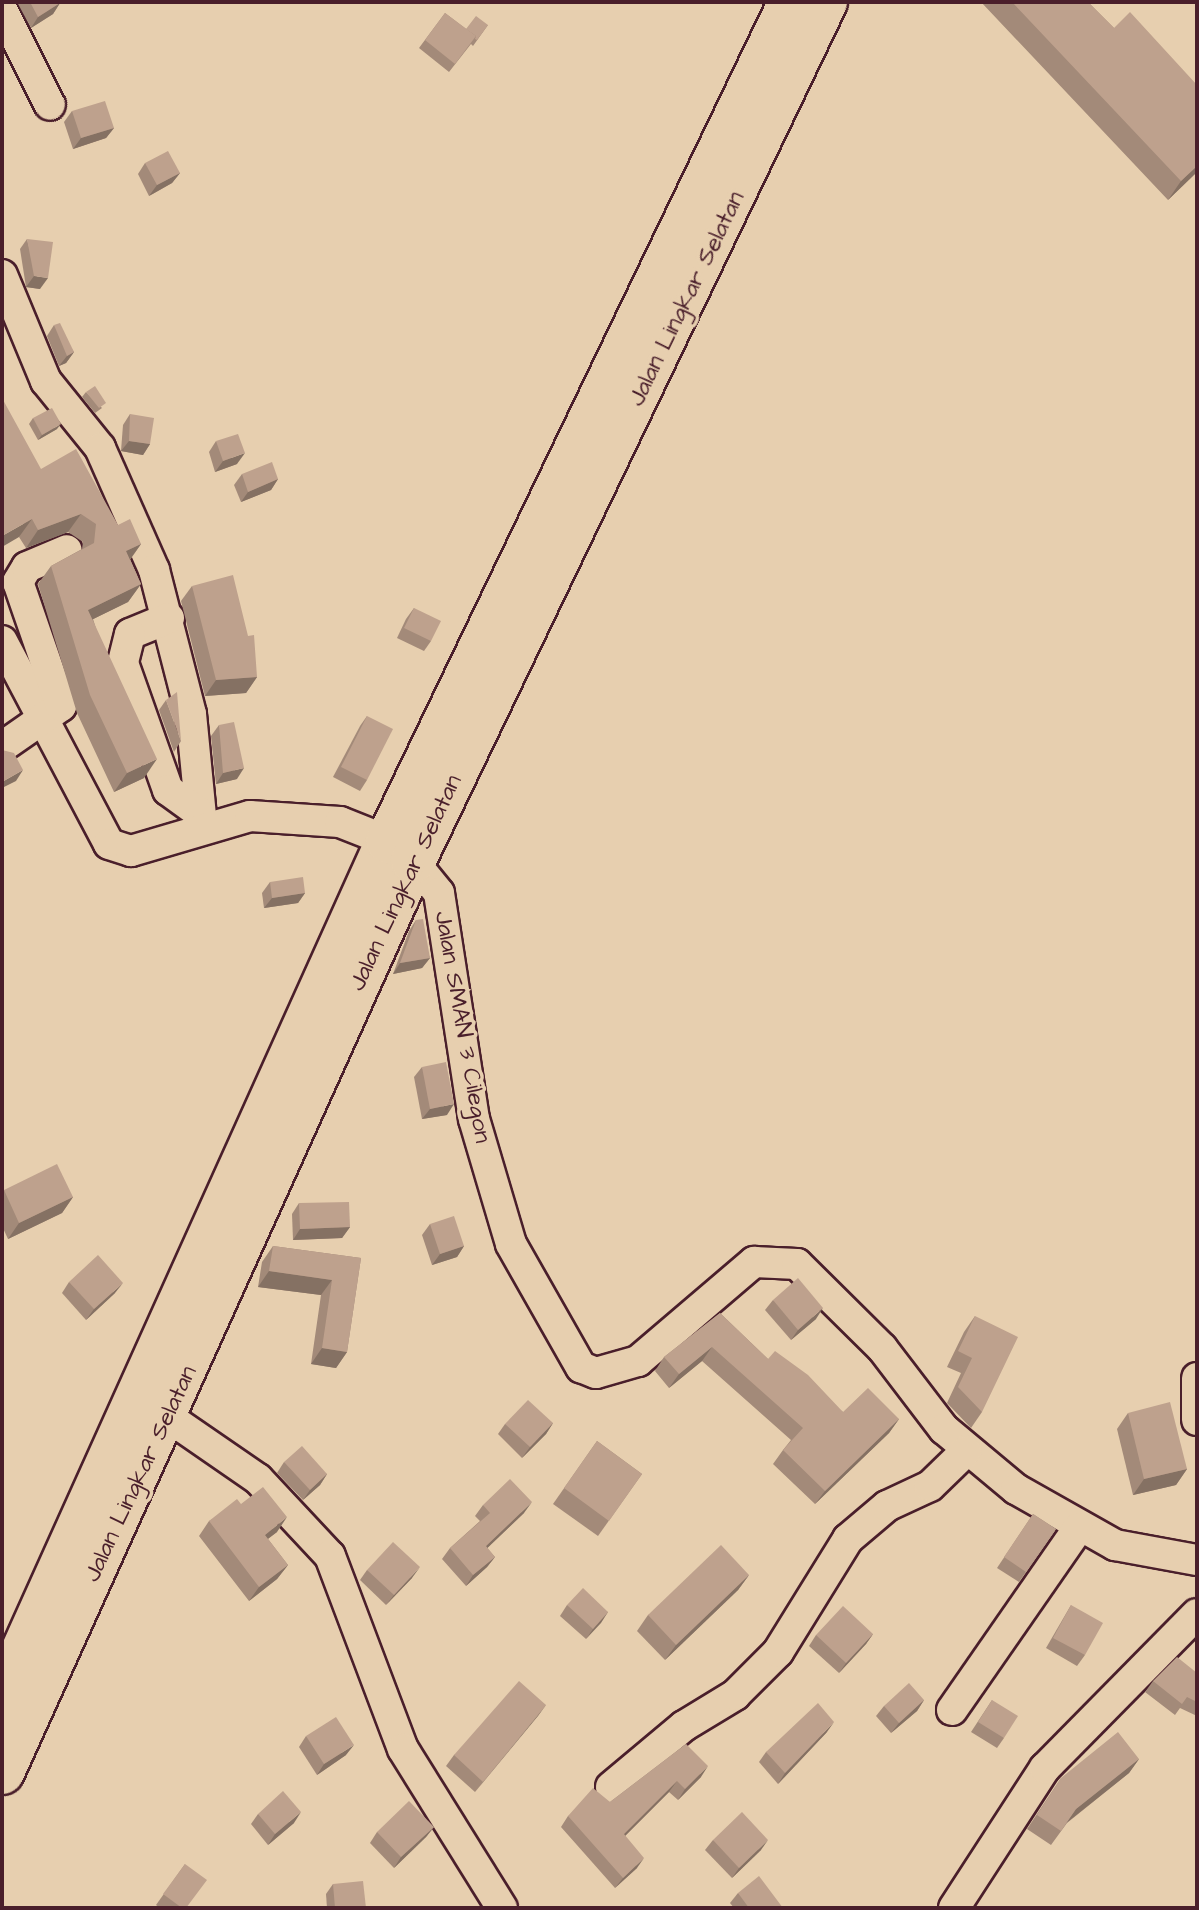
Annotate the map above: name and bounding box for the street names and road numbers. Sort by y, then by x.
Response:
street label: Jalan Lingkar Selatan [622,187,752,411]
street label: Jalan Lingkar Selatan [343,770,469,996]
street label: Jalan SMAN 3 Cilegon [427,909,497,1145]
street label: Jalan Lingkar Selatan [78,1361,204,1587]

